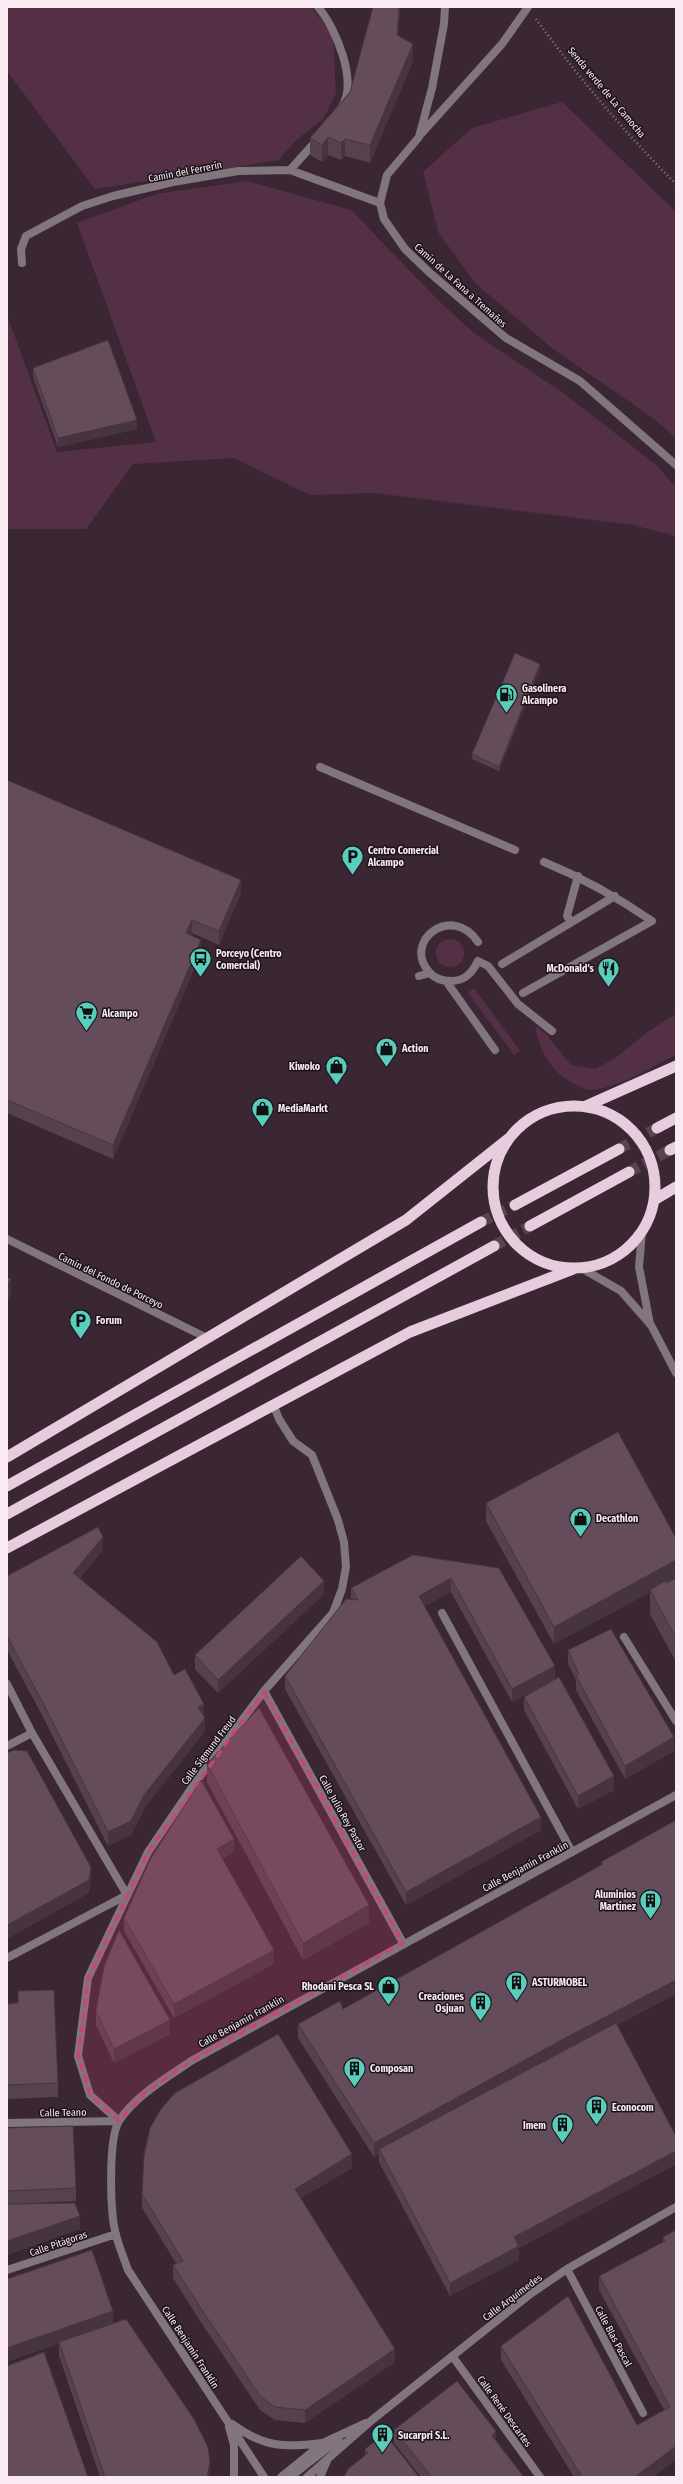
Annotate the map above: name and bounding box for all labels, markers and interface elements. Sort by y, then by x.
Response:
street label: Senda verde de La Camocha [565,45,648,140]
street label: Camín del Ferrerín [147,158,223,185]
street label: Camín de La Fana a Tremañes [412,240,510,330]
fuel station icon: Gasolinera Alcampo [494,681,520,714]
place label: Gasolinera Alcampo [521,683,567,707]
parking icon: Centro Comercial Alcampo [340,843,366,876]
place label: Centro Comercial Alcampo [367,845,439,869]
bus stop icon: Porceyo (Centro Comercial) [187,946,213,979]
place label: Porceyo (Centro Comercial) [216,947,282,972]
restaurant icon: McDonald's [596,955,622,988]
place label: McDonald's [546,963,595,975]
supermarket icon: Alcampo [74,1000,100,1033]
place label: Alcampo [101,1008,138,1020]
shop icon: Action [374,1035,400,1068]
place label: Action [401,1043,428,1055]
shop icon: Kiwoko [323,1053,349,1086]
place label: Kiwoko [289,1061,321,1073]
shop icon: MediaMarkt [249,1095,275,1128]
place label: MediaMarkt [278,1103,328,1115]
street label: Camín del Fondo de Porceyo [56,1249,165,1312]
parking icon: Forum [67,1307,93,1340]
place label: Forum [96,1315,122,1327]
shop icon: Decathlon [568,1505,594,1538]
place label: Decathlon [596,1513,638,1525]
street label: Calle Sigmund Freud [179,1714,239,1787]
street label: Calle Julio Rey Pastor [316,1773,368,1854]
street label: Calle Benjamín Franklin [480,1838,571,1895]
building icon: Aluminios Martínez [638,1887,664,1920]
place label: Aluminios Martínez [594,1889,637,1913]
building icon: ASTURMOBEL [504,1969,530,2002]
shop icon: Rhodani Pesca SL [376,1973,402,2006]
place label: ASTURMOBEL [531,1977,588,1989]
place label: Rhodani Pesca SL [302,1981,374,1993]
building icon: Creaciones Osjuan [467,1989,493,2022]
place label: Creaciones Osjuan [419,1991,465,2015]
street label: Calle Benjamín Franklin [196,1993,286,2050]
building icon: Composan [342,2055,368,2088]
place label: Composan [370,2063,413,2075]
building icon: Econocom [583,2094,609,2127]
place label: Econocom [612,2102,654,2114]
street label: Calle Teano [40,2107,86,2119]
building icon: Imem [549,2112,575,2145]
place label: Imem [523,2120,546,2132]
street label: Calle Pitágoras [28,2228,89,2259]
street label: Calle Arquímedes [480,2271,545,2324]
street label: Calle Benjamín Franklin [159,2304,222,2391]
street label: Calle Blas Pascal [592,2304,634,2369]
street label: Calle René Descartes [474,2374,534,2450]
building icon: Sucarpri S.L. [370,2422,396,2455]
place label: Sucarpri S.L. [398,2430,450,2442]

